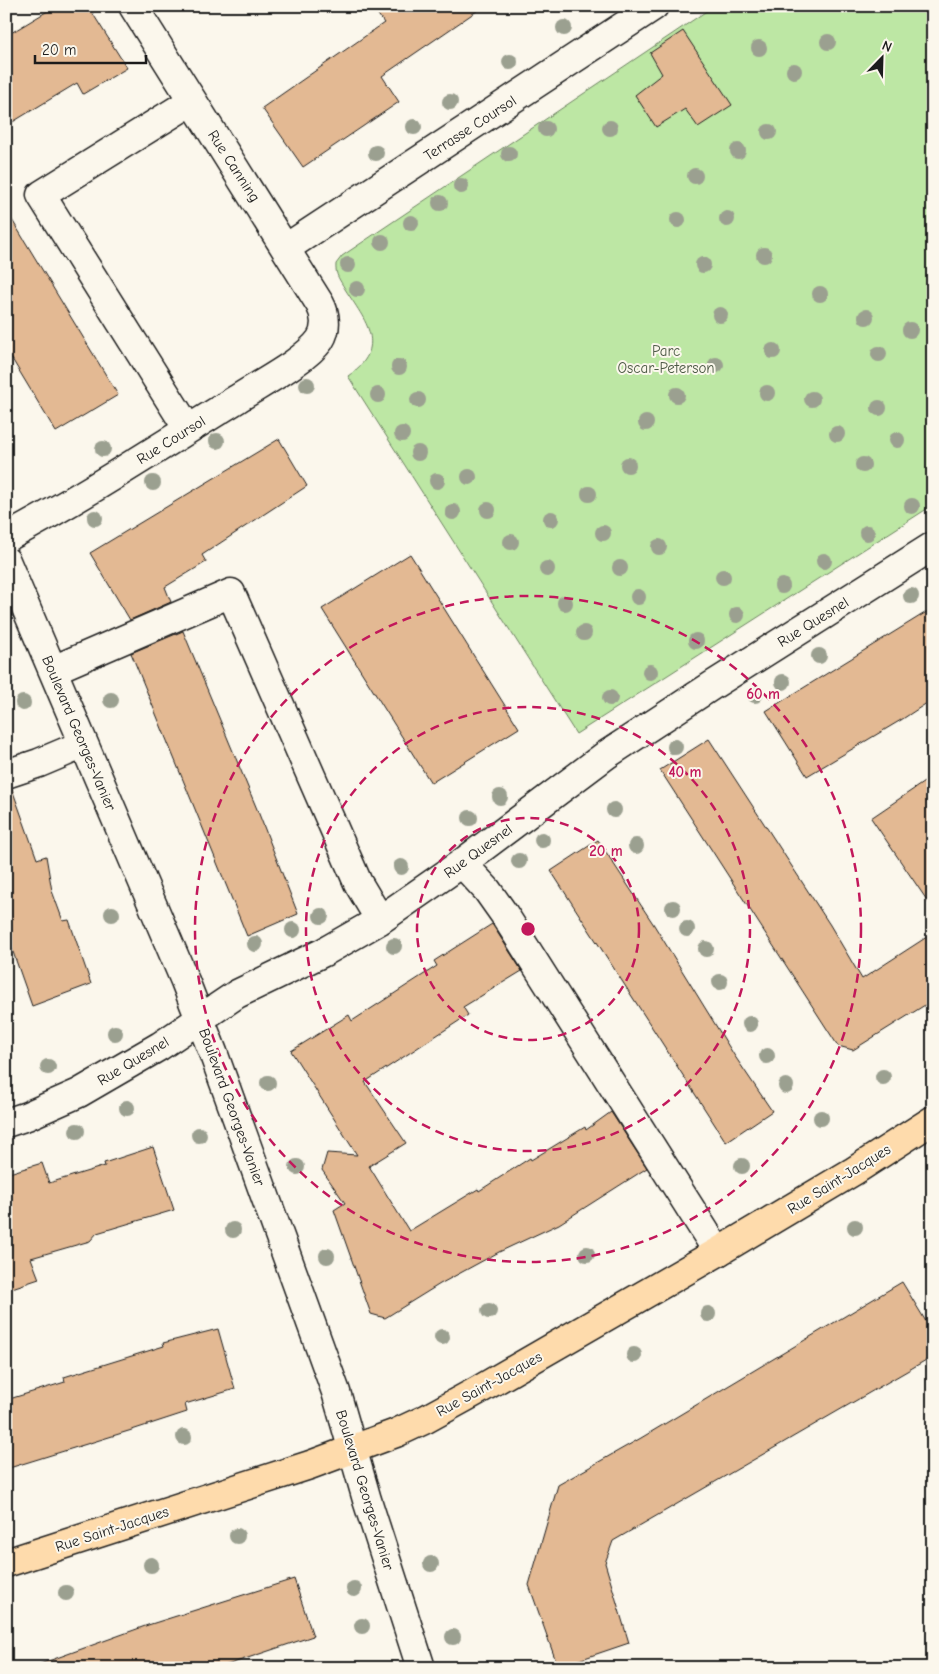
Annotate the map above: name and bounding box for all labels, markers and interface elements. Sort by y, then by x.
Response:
scale bar [35,32,146,64]
north arrow [856,32,906,82]
text: N [879,37,894,56]
text: 20 m [42,41,76,59]
street label: Terrasse Coursol [420,91,520,165]
street label: Rue Canning [204,127,264,205]
park label: Parc Oscar-Peterson [617,342,715,377]
street label: Rue Coursol [133,412,209,468]
street label: Rue Quesnel [774,593,852,651]
street label: Boulevard Georges-Vanier [38,653,120,813]
text: 60 m [746,685,780,703]
text: 40 m [669,763,702,781]
street label: Rue Quesnel [440,820,516,882]
text: 20 m [589,842,623,860]
centre of rings [519,920,537,938]
street label: Boulevard Georges-Vanier [195,1026,269,1188]
street label: Rue Quesnel [94,1033,172,1089]
street label: Rue Saint-Jacques [784,1140,894,1218]
street label: Rue Saint-Jacques [433,1347,545,1421]
street label: Boulevard Georges-Vanier [332,1408,398,1572]
street label: Rue Saint-Jacques [53,1502,171,1556]

